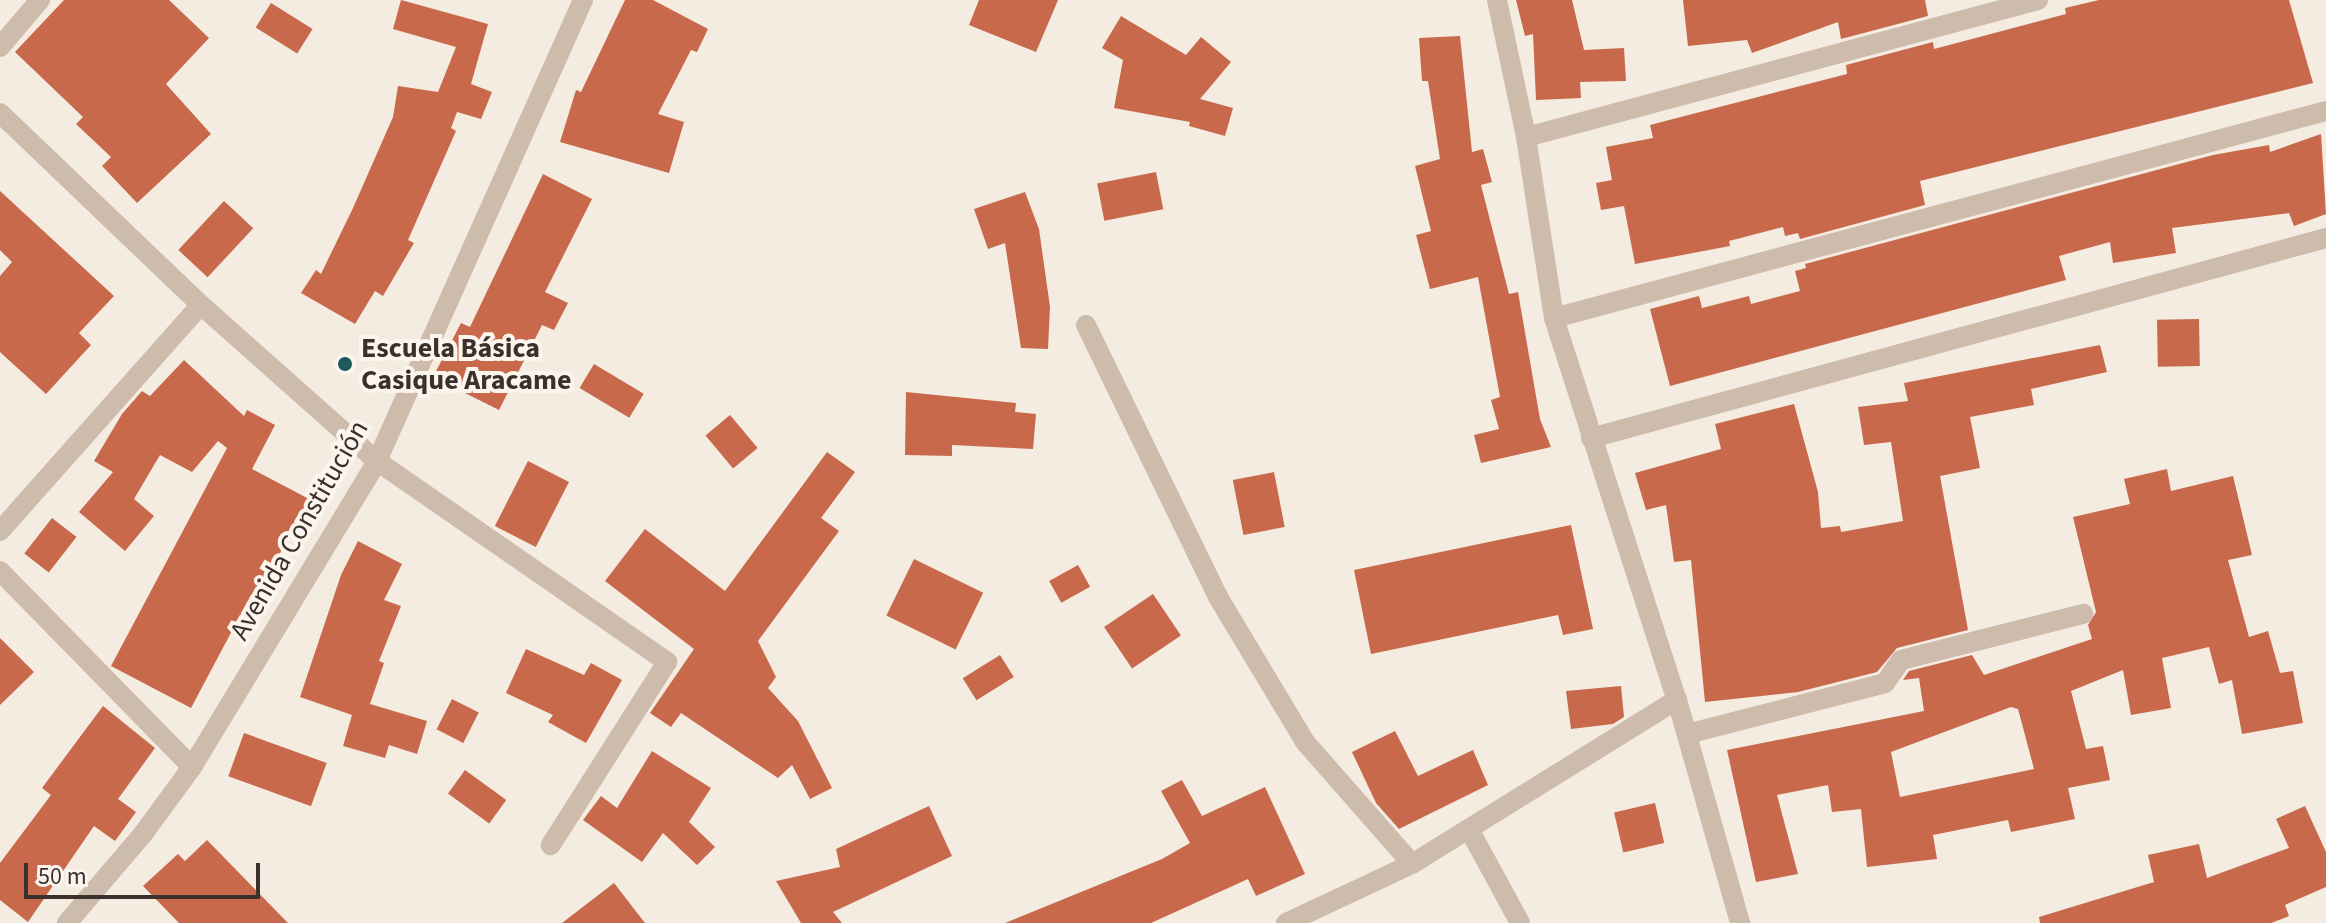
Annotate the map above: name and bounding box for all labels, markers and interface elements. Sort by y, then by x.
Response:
place label: Escuela Básica Casique Aracame [361,331,571,397]
marker: Escuela Básica Casique Aracame [336,355,354,373]
street label: Avenida Constitución [222,414,376,646]
scale bar [28,847,264,897]
text: 50 m [38,859,87,894]

